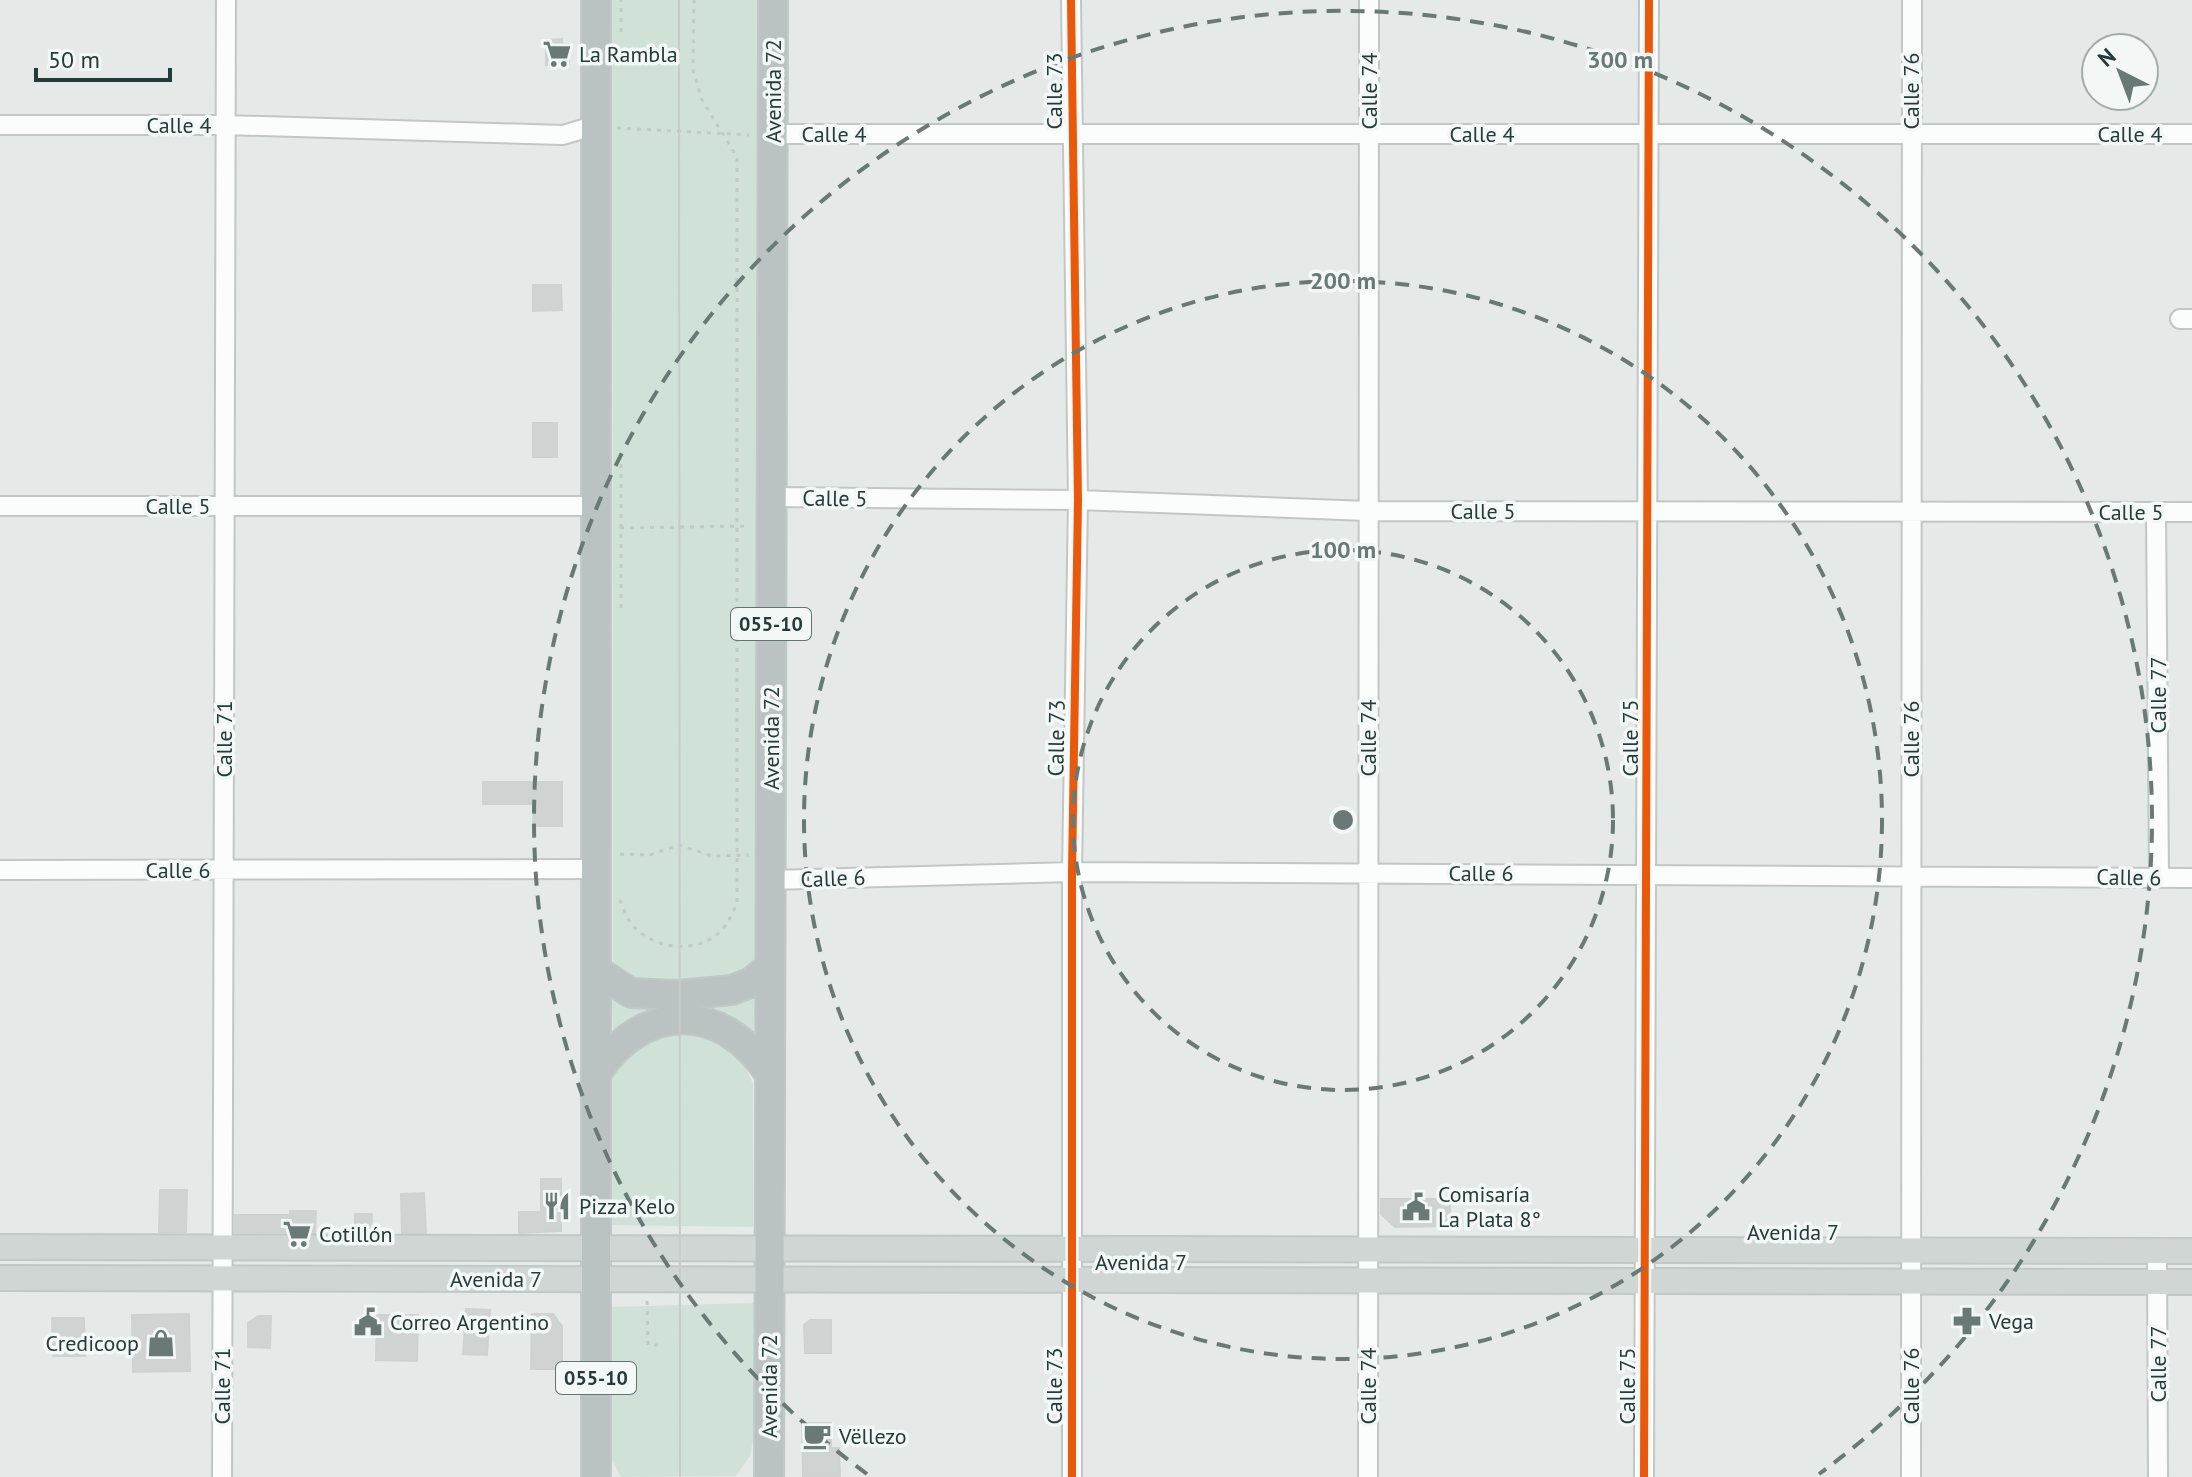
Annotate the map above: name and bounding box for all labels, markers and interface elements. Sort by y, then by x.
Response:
scale bar [36,32,170,82]
north arrow [2080,32,2160,112]
supermarket icon: La Rambla [542,39,572,69]
street label: Avenida 72 [759,39,787,143]
place label: La Rambla [579,40,678,68]
text: N [2092,42,2121,72]
text: 50 m [48,44,100,75]
text: 300 m [1587,44,1653,75]
street label: Calle 73 [1040,53,1068,129]
street label: Calle 74 [1355,53,1383,129]
street label: Calle 76 [1897,53,1925,129]
street label: Calle 4 [147,111,212,139]
street label: Calle 4 [802,120,867,148]
street label: Calle 4 [1450,120,1515,148]
street label: Calle 4 [2098,120,2163,148]
text: 200 m [1310,265,1376,296]
street label: Calle 5 [802,483,868,513]
street label: Calle 5 [146,492,211,520]
street label: Calle 5 [1451,497,1516,525]
street label: Calle 5 [2099,498,2164,526]
text: 100 m [1310,534,1376,565]
road number: 055-10 [731,608,811,640]
street label: Calle 77 [2144,657,2172,733]
street label: Avenida 72 [757,686,785,790]
street label: Calle 73 [1041,699,1071,777]
street label: Calle 74 [1354,700,1382,776]
street label: Calle 75 [1616,700,1644,776]
street label: Calle 71 [210,701,238,777]
street label: Calle 76 [1897,701,1925,777]
centre of rings [1329,806,1357,834]
street label: Calle 6 [146,856,211,884]
street label: Calle 6 [1449,859,1514,887]
street label: Calle 6 [2096,862,2162,892]
street label: Calle 6 [800,863,866,893]
place label: Comisaría La Plata 8° [1438,1180,1541,1233]
restaurant icon: Pizza Kelo [542,1191,572,1221]
place label: Pizza Kelo [579,1192,675,1220]
public building icon: Comisaría La Plata 8° [1401,1192,1431,1222]
street label: Avenida 7 [1747,1218,1839,1246]
supermarket icon: Cotillón [282,1219,312,1249]
place label: Cotillón [319,1220,393,1248]
street label: Avenida 7 [1095,1248,1187,1276]
street label: Avenida 7 [450,1265,542,1293]
pharmacy icon: Vega [1952,1306,1982,1336]
public building icon: Correo Argentino [353,1307,383,1337]
place label: Vega [1988,1307,2034,1335]
place label: Correo Argentino [390,1308,549,1336]
street label: Calle 77 [2144,1326,2172,1402]
shop icon: Credicoop [146,1328,176,1358]
place label: Credicoop [46,1329,139,1357]
street label: Avenida 72 [755,1334,783,1438]
street label: Calle 71 [208,1348,236,1424]
street label: Calle 73 [1040,1348,1068,1424]
street label: Calle 74 [1354,1348,1382,1424]
street label: Calle 75 [1613,1348,1641,1424]
street label: Calle 76 [1897,1348,1925,1424]
road number: 055-10 [556,1362,636,1394]
cafe icon: Vëllezo [802,1421,832,1451]
place label: Vëllezo [838,1422,907,1450]

